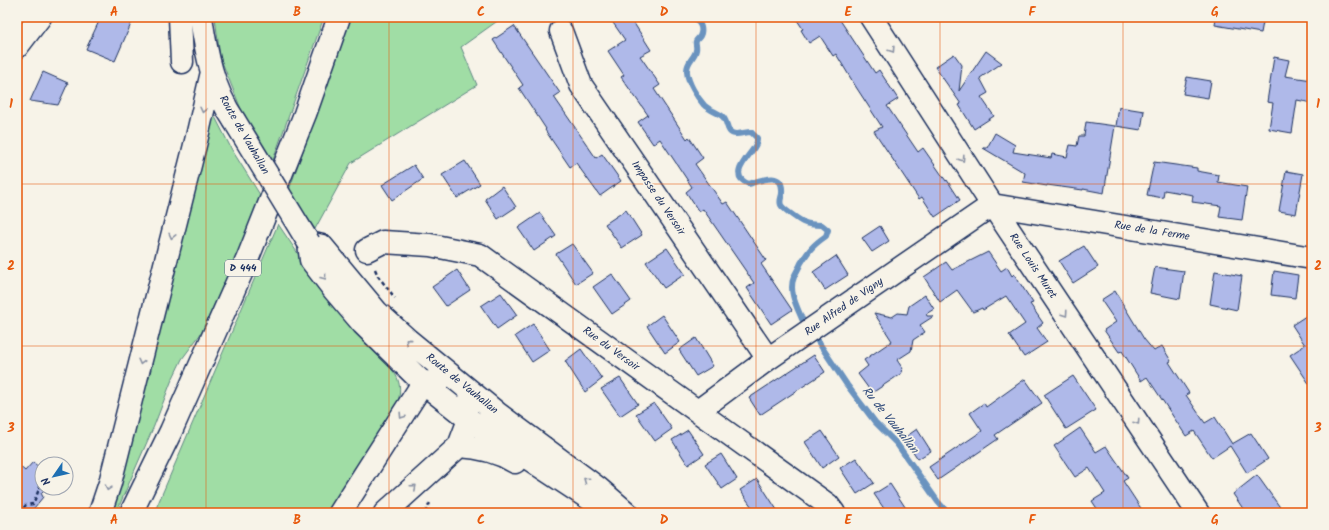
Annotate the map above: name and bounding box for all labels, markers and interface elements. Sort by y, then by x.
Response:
text: A [110,2,118,23]
text: B [293,2,301,23]
text: C [477,2,485,23]
text: D [660,2,669,23]
text: E [844,2,852,23]
text: F [1028,2,1036,23]
text: G [1211,2,1219,23]
one-way arrow [887,46,895,53]
street label: Route de Vauhallan [214,92,274,178]
text: 1 [9,94,13,115]
text: 1 [1316,94,1320,115]
one-way arrow [200,107,208,113]
one-way arrow [958,155,965,162]
street label: Impasse du Versoir [626,157,691,240]
street label: Rue de la Ferme [1113,216,1191,246]
street label: Rue Louis Muret [1004,230,1062,303]
one-way arrow [169,233,177,239]
text: 2 [7,256,15,277]
text: 2 [1314,256,1322,277]
road number: D 444 [225,260,261,276]
one-way arrow [320,273,327,280]
street label: Rue Alfred de Vigny [801,273,888,341]
one-way arrow [1060,310,1068,317]
street label: Rue du Versoir [579,322,644,377]
one-way arrow [406,338,413,345]
street label: Route de Vauhallan [422,349,502,419]
one-way arrow [137,359,145,365]
water label: Ru de Vauhallan [857,382,924,459]
one-way arrow [399,412,407,419]
text: 3 [6,418,15,439]
one-way arrow [1133,418,1140,425]
text: 3 [1313,418,1322,439]
north arrow [34,456,74,496]
text: N [37,473,56,489]
one-way arrow [584,477,591,484]
one-way arrow [105,485,113,492]
one-way arrow [410,485,417,492]
text: A [110,510,118,530]
text: B [293,510,301,530]
text: C [477,510,485,530]
text: D [660,510,669,530]
text: E [844,510,852,530]
text: F [1028,510,1036,530]
text: G [1211,510,1219,530]

